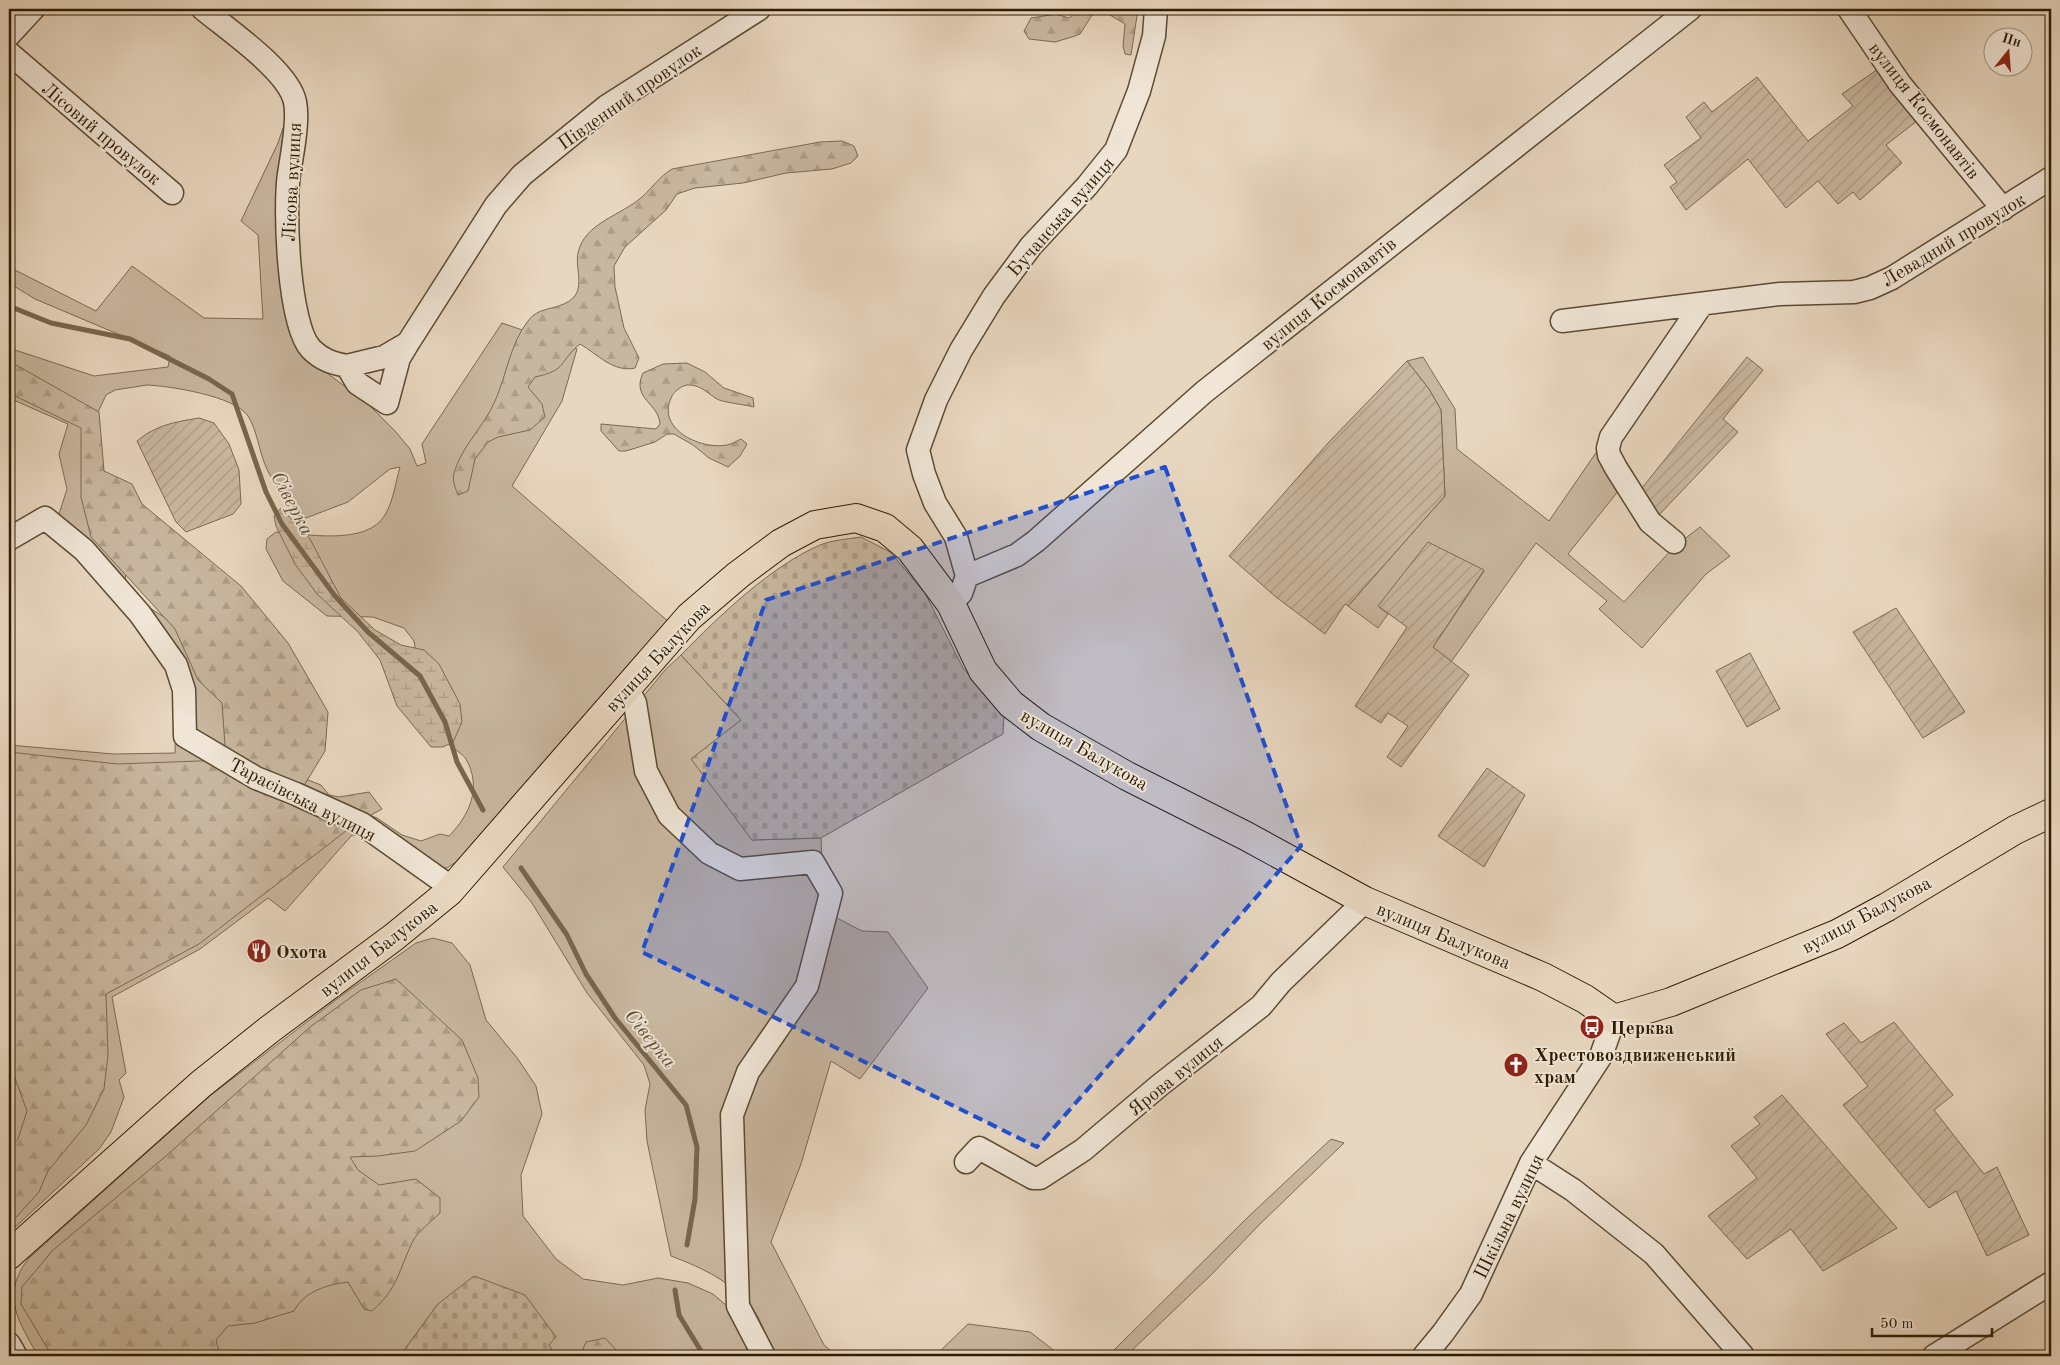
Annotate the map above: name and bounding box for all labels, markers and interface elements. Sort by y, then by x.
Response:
north arrow [1982,28,2032,78]
text: Пн [2000,31,2023,50]
street label: вулиця Космонавтів [1864,40,1982,183]
street label: Південний провулок [555,41,706,155]
street label: Лісовий провулок [37,80,164,190]
street label: Лісова вулиця [281,122,306,242]
street label: Бучанська вулиця [1005,154,1119,281]
street label: Левадний провулок [1879,191,2030,291]
street label: вулиця Космонавтів [1258,235,1401,355]
water label: Сіверка [266,469,316,539]
street label: вулиця Балукова [603,598,715,717]
street label: вулиця Балукова [1017,707,1151,796]
street label: Тарасівська вулиця [225,756,379,847]
street label: вулиця Балукова [1799,874,1936,958]
street label: вулиця Балукова [317,898,442,1002]
street label: вулиця Балукова [1373,901,1513,974]
restaurant icon: Охота [246,938,272,964]
place label: Охота [276,944,328,963]
water label: Сіверка [620,1006,679,1073]
bus stop icon: Церква [1579,1014,1605,1040]
place label: Церква [1610,1020,1675,1039]
street label: Ярова вулиця [1126,1033,1228,1121]
place label: Хрестовоздвиженський храм [1534,1047,1736,1088]
church icon: Хрестовоздвиженський храм [1503,1052,1529,1078]
street label: Шкільна вулиця [1472,1152,1549,1283]
scale bar [1872,1305,1992,1337]
text: 50 m [1880,1317,1914,1332]

